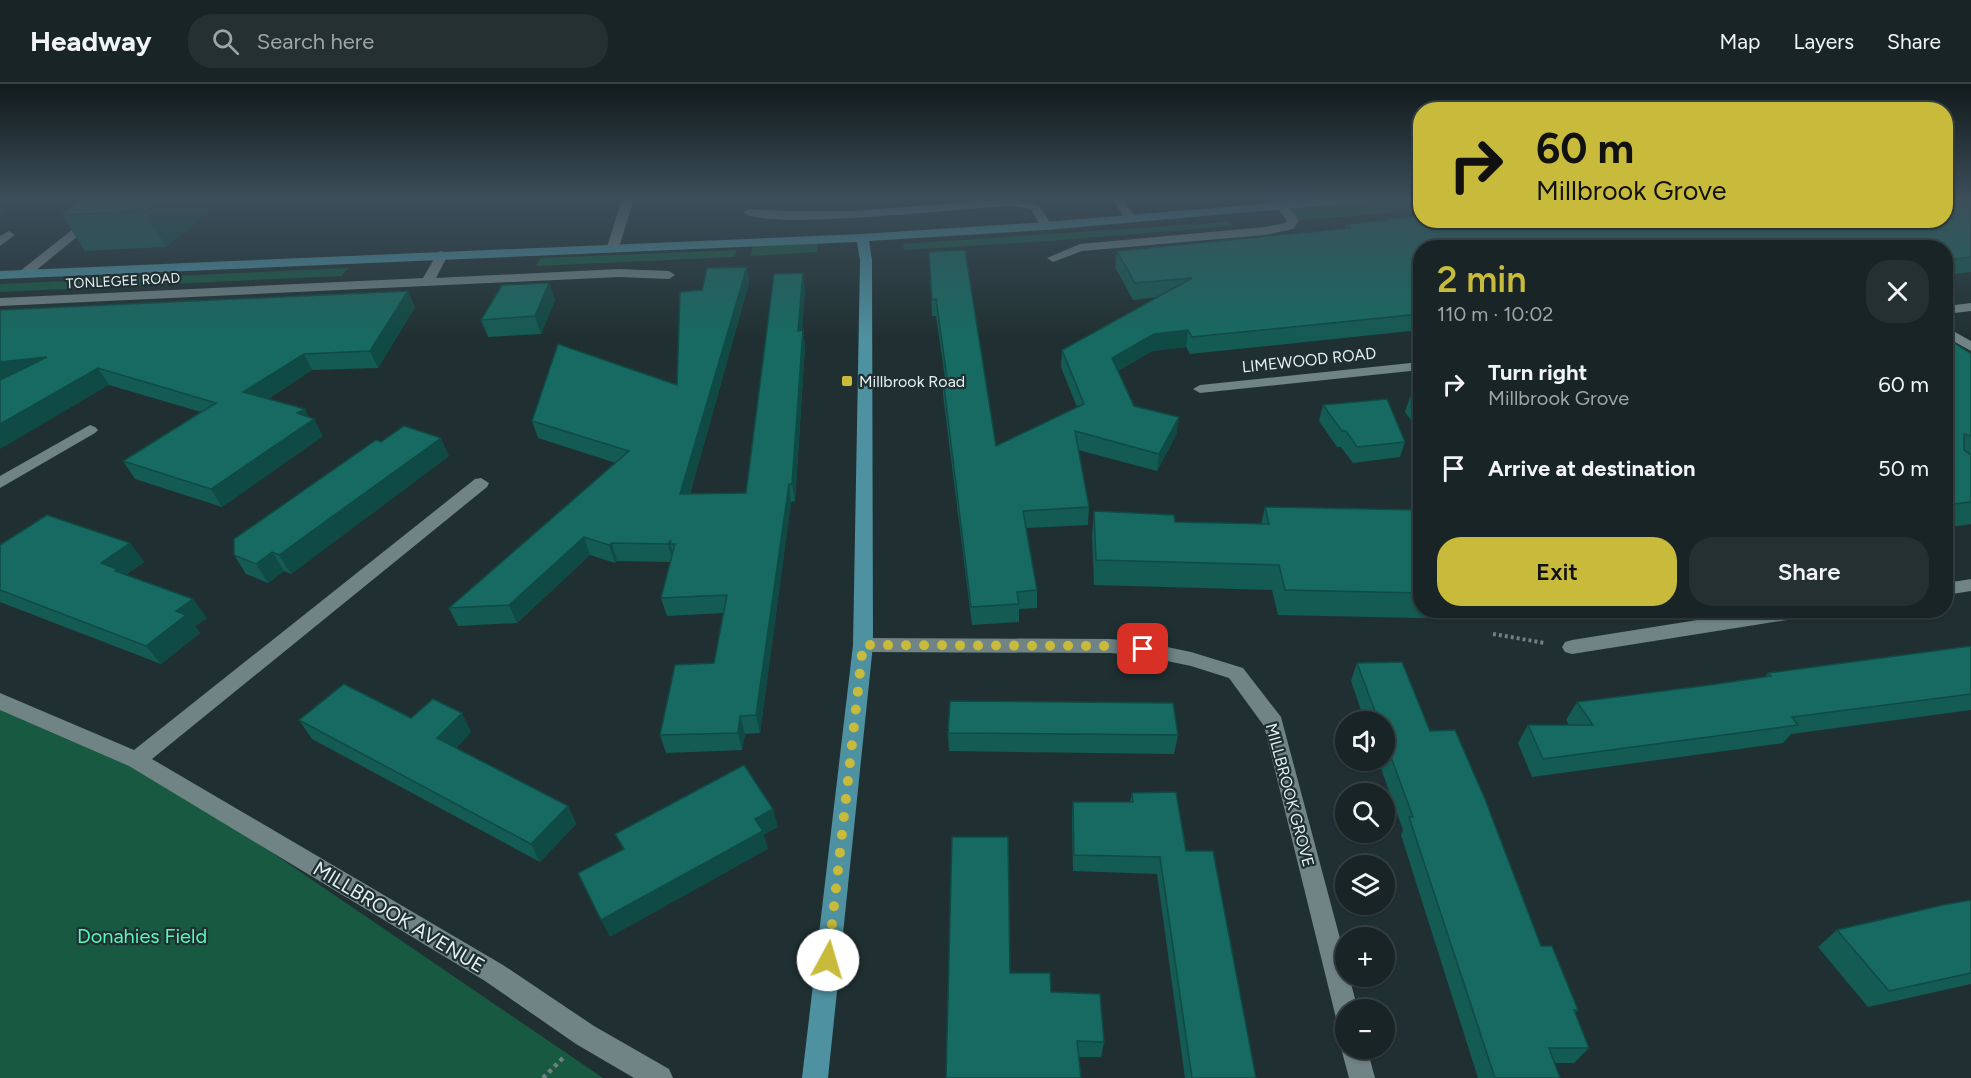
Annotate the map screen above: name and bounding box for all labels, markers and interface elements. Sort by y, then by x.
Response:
search box [188,14,608,68]
text: Headway [30,24,152,58]
icon: search [209,25,242,58]
text: Search here [257,28,374,55]
text: Map [1720,29,1760,54]
text: Layers [1793,29,1854,54]
text: Share [1887,29,1941,54]
text: 60 m [1536,123,1634,174]
icon: right [1437,126,1515,204]
text: Millbrook Grove [1536,174,1726,207]
text: 2 min [1437,258,1527,301]
button: close [1866,260,1929,323]
street label: TONLEGEE ROAD [65,270,181,292]
text: 110 m · 10:02 [1437,302,1553,326]
street label: LIMEWOOD ROAD [1241,343,1377,377]
text: Turn right [1488,359,1587,386]
icon: right [1437,368,1470,401]
text: 60 m [1878,371,1929,398]
place label: Millbrook Road [859,372,965,391]
marker: Millbrook Road [840,374,854,388]
text: Millbrook Grove [1488,386,1629,410]
icon: arrive [1437,452,1470,485]
text: Arrive at destination [1488,455,1696,482]
text: 50 m [1878,455,1929,482]
button: Exit [1437,537,1677,606]
button: Share [1689,537,1929,606]
pin [1117,623,1168,674]
icon: arrive [1126,632,1159,665]
map controls [1335,711,1395,1059]
button: sound [1335,711,1395,771]
street label: MILLBROOK GROVE [1262,721,1318,869]
button: search [1335,783,1395,843]
button: layers [1335,855,1395,915]
street label: MILLBROOK AVENUE [309,856,489,978]
park label: Donahies Field [77,924,207,948]
button: + [1335,927,1395,987]
position arrow [796,928,860,992]
button: − [1335,999,1395,1059]

